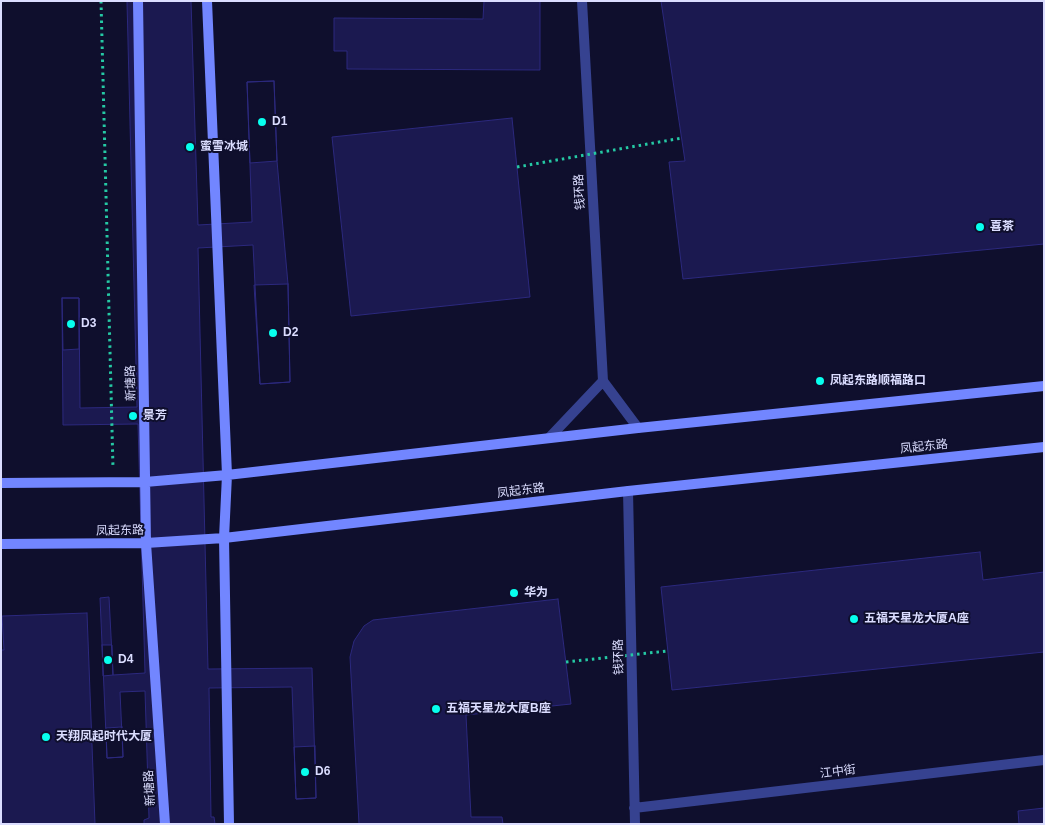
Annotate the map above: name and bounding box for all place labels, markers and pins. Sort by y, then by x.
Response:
place label: D1 [272,115,287,129]
marker: D1 [256,116,268,128]
place label: 蜜雪冰城 [200,140,248,154]
marker: 蜜雪冰城 [184,141,196,153]
place label: 喜茶 [990,220,1014,234]
marker: 喜茶 [974,221,986,233]
place label: D3 [81,317,96,331]
marker: D3 [65,318,77,330]
place label: D2 [283,326,298,340]
marker: D2 [267,327,279,339]
place label: 凤起东路顺福路口 [830,374,926,388]
marker: 凤起东路顺福路口 [814,375,826,387]
place label: 景芳 [143,409,167,423]
marker: 景芳 [127,410,139,422]
place label: 华为 [524,586,548,600]
marker: 华为 [508,587,520,599]
place label: 五福天星龙大厦A座 [864,612,969,626]
marker: 五福天星龙大厦A座 [848,613,860,625]
place label: D4 [118,653,133,667]
marker: D4 [102,654,114,666]
place label: 五福天星龙大厦B座 [446,702,551,716]
marker: 五福天星龙大厦B座 [430,703,442,715]
place label: 天翔凤起时代大厦 [56,730,152,744]
marker: 天翔凤起时代大厦 [40,731,52,743]
place label: D6 [315,765,330,779]
marker: D6 [299,766,311,778]

